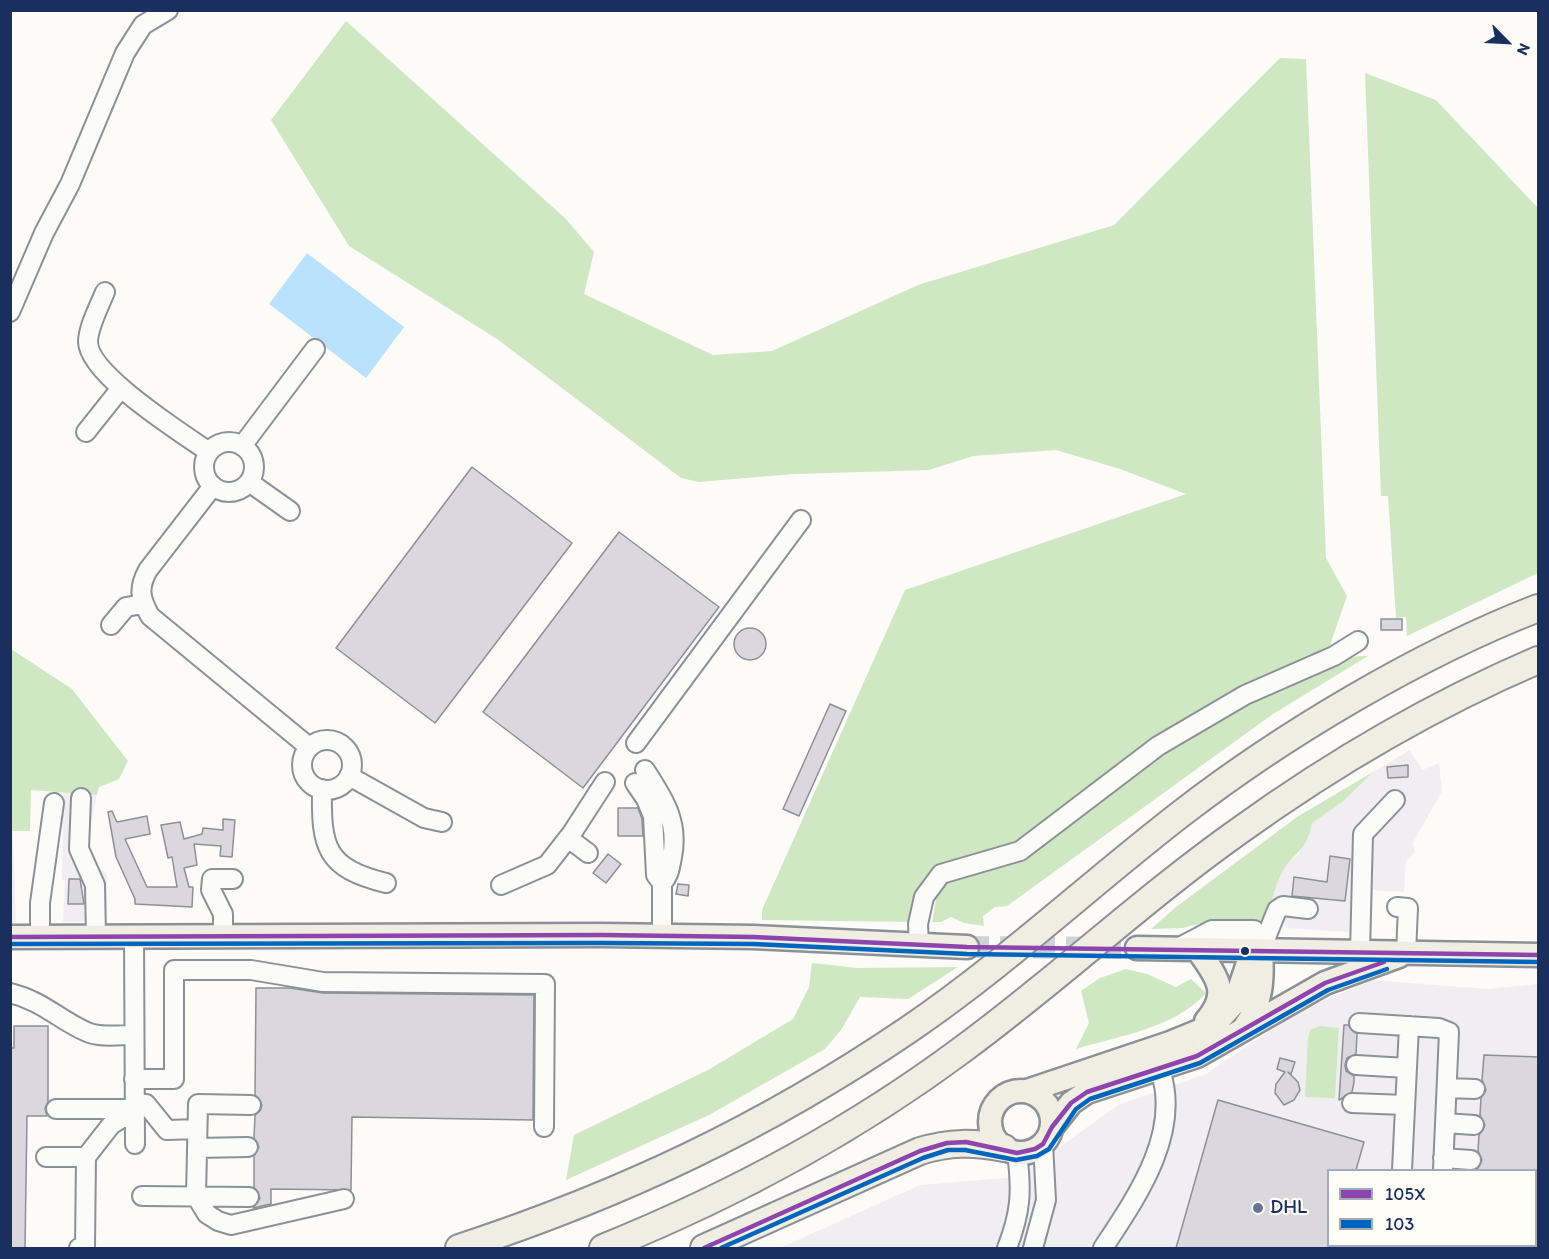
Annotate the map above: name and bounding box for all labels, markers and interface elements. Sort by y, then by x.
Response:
north arrow [1477,12,1537,72]
text: N [1513,41,1535,58]
unlabelled marker [1239,945,1251,957]
legend [1327,1169,1537,1247]
text: 105X [1385,1183,1425,1205]
place label: DHL [1270,1196,1307,1220]
marker: DHL [1251,1201,1265,1215]
text: 103 [1385,1213,1414,1235]

